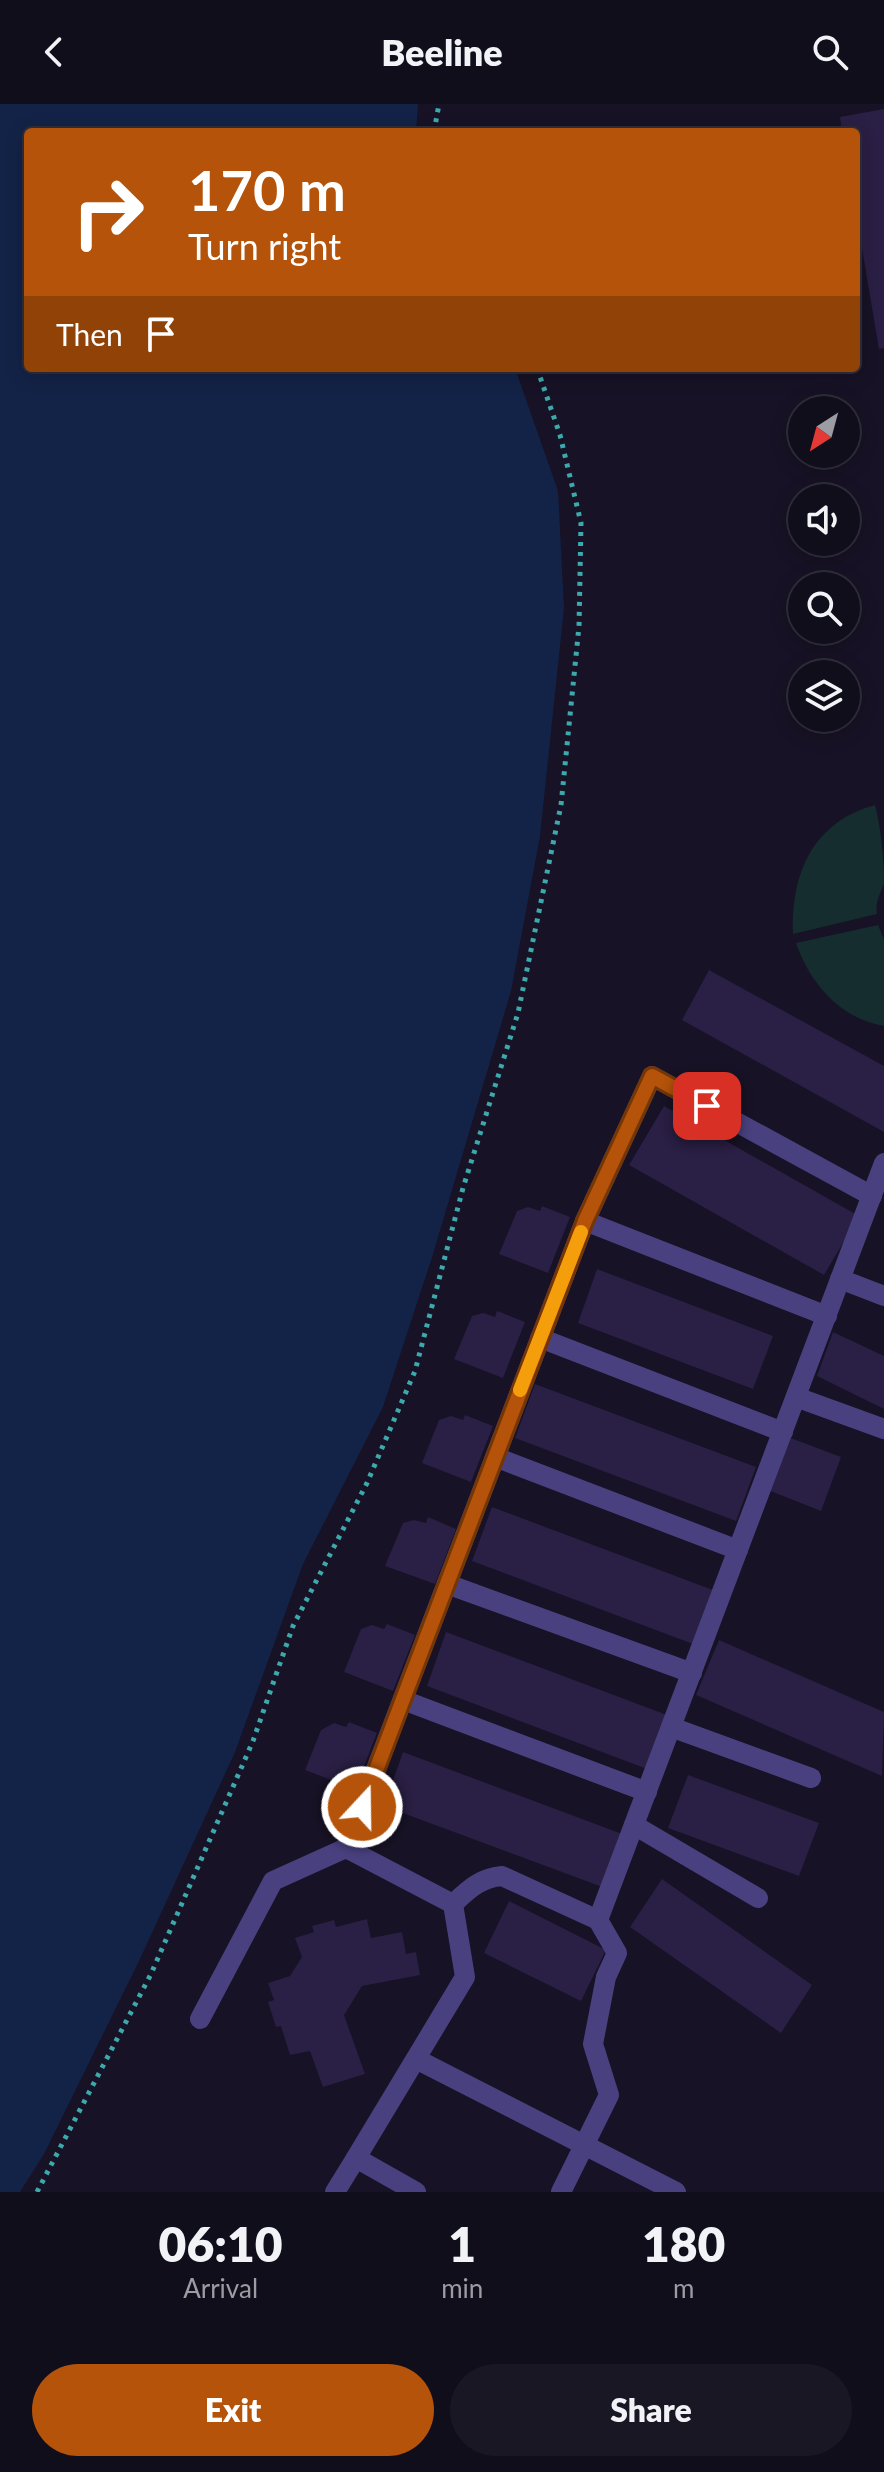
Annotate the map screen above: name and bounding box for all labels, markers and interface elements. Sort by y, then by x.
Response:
icon: back [32,30,76,74]
text: Beeline [381,30,503,74]
icon: search [808,30,852,74]
text: 170 m [188,156,346,223]
icon: right [56,160,160,264]
text: Turn right [188,224,341,268]
icon: arrive [139,312,183,356]
text: Then [56,316,123,352]
north arrow [788,396,860,468]
map controls [788,396,860,732]
button: sound [788,484,860,556]
button: search [788,572,860,644]
button: layers [788,660,860,732]
pin [673,1072,741,1140]
icon: arrive [685,1084,729,1128]
position arrow [320,1765,404,1849]
text: 06:10 [159,2215,283,2272]
text: 1 [448,2215,476,2272]
text: 180 [642,2215,725,2272]
text: Arrival [183,2272,258,2304]
text: min [441,2272,483,2304]
text: m [673,2272,694,2304]
button: Exit [32,2364,434,2456]
button: Share [450,2364,852,2456]

